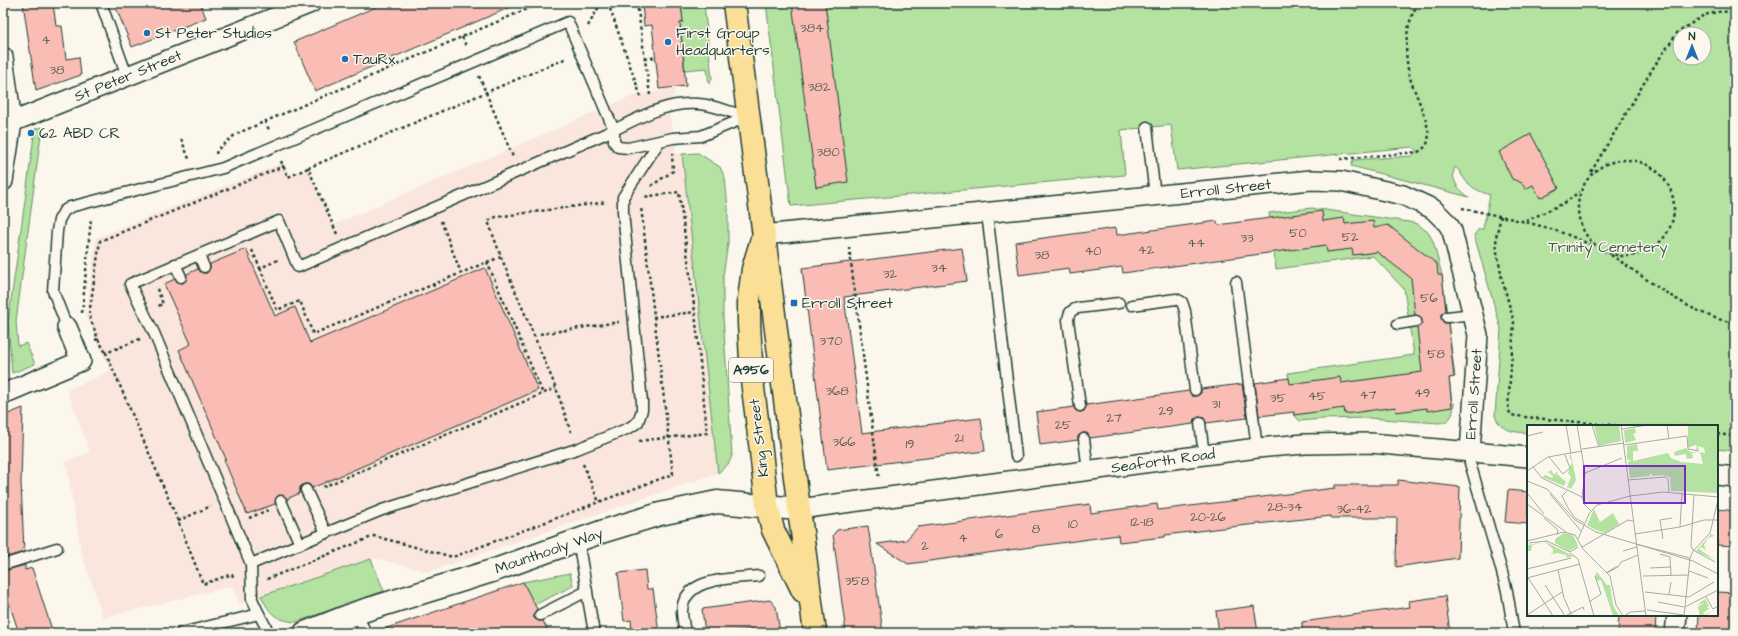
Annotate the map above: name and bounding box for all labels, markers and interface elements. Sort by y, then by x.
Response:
house number: 384 [800,19,824,37]
place label: St Peter Studios [155,23,273,44]
place label: First Group Headquarters [676,23,770,61]
north arrow [1672,26,1712,66]
marker: St Peter Studios [142,28,152,38]
text: N [1689,29,1696,44]
house number: 4 [42,31,51,49]
marker: First Group Headquarters [663,37,673,47]
street label: St Peter Street [71,45,185,107]
place label: TauRx [353,49,396,70]
marker: TauRx [340,54,350,64]
house number: 38 [49,61,65,79]
house number: 382 [808,78,831,96]
place label: 62 ABD CR [39,123,120,144]
marker: 62 ABD CR [26,128,36,138]
house number: 380 [816,143,840,161]
street label: Erroll Street [1180,174,1272,204]
house number: 50 [1289,224,1307,242]
house number: 52 [1342,228,1359,246]
house number: 33 [1240,229,1254,247]
house number: 44 [1187,234,1205,252]
park label: Trinity Cemetery [1548,237,1668,259]
house number: 42 [1138,241,1155,259]
house number: 40 [1084,242,1102,260]
house number: 38 [1034,246,1050,264]
house number: 34 [931,259,947,277]
house number: 32 [883,265,898,283]
house number: 56 [1420,289,1438,307]
place label: Erroll Street [802,293,893,314]
marker: Erroll Street [789,298,799,308]
house number: 370 [820,332,842,350]
house number: 58 [1427,345,1445,363]
street label: Erroll Street [1460,348,1488,440]
road number: A956 [729,358,773,382]
house number: 368 [825,382,849,400]
house number: 49 [1414,384,1430,402]
house number: 47 [1360,386,1376,404]
house number: 45 [1308,387,1326,405]
house number: 35 [1270,389,1286,407]
house number: 31 [1212,395,1220,413]
street label: King Street [744,397,775,478]
house number: 29 [1159,402,1173,420]
house number: 27 [1106,409,1122,427]
house number: 25 [1055,416,1071,434]
inset map [1527,425,1718,616]
house number: 21 [954,429,964,447]
house number: 366 [833,433,855,451]
house number: 19 [905,435,915,453]
street label: Seaforth Road [1110,443,1217,479]
house number: 28-34 [1267,498,1303,516]
house number: 36-42 [1336,500,1372,518]
house number: 20-26 [1190,508,1226,526]
house number: 12-18 [1130,513,1154,531]
house number: 10 [1068,515,1078,533]
house number: 8 [1032,520,1041,538]
street label: Mounthooly Way [492,523,606,580]
house number: 6 [995,525,1003,543]
house number: 4 [959,529,968,547]
house number: 2 [921,537,929,555]
house number: 358 [845,572,870,590]

